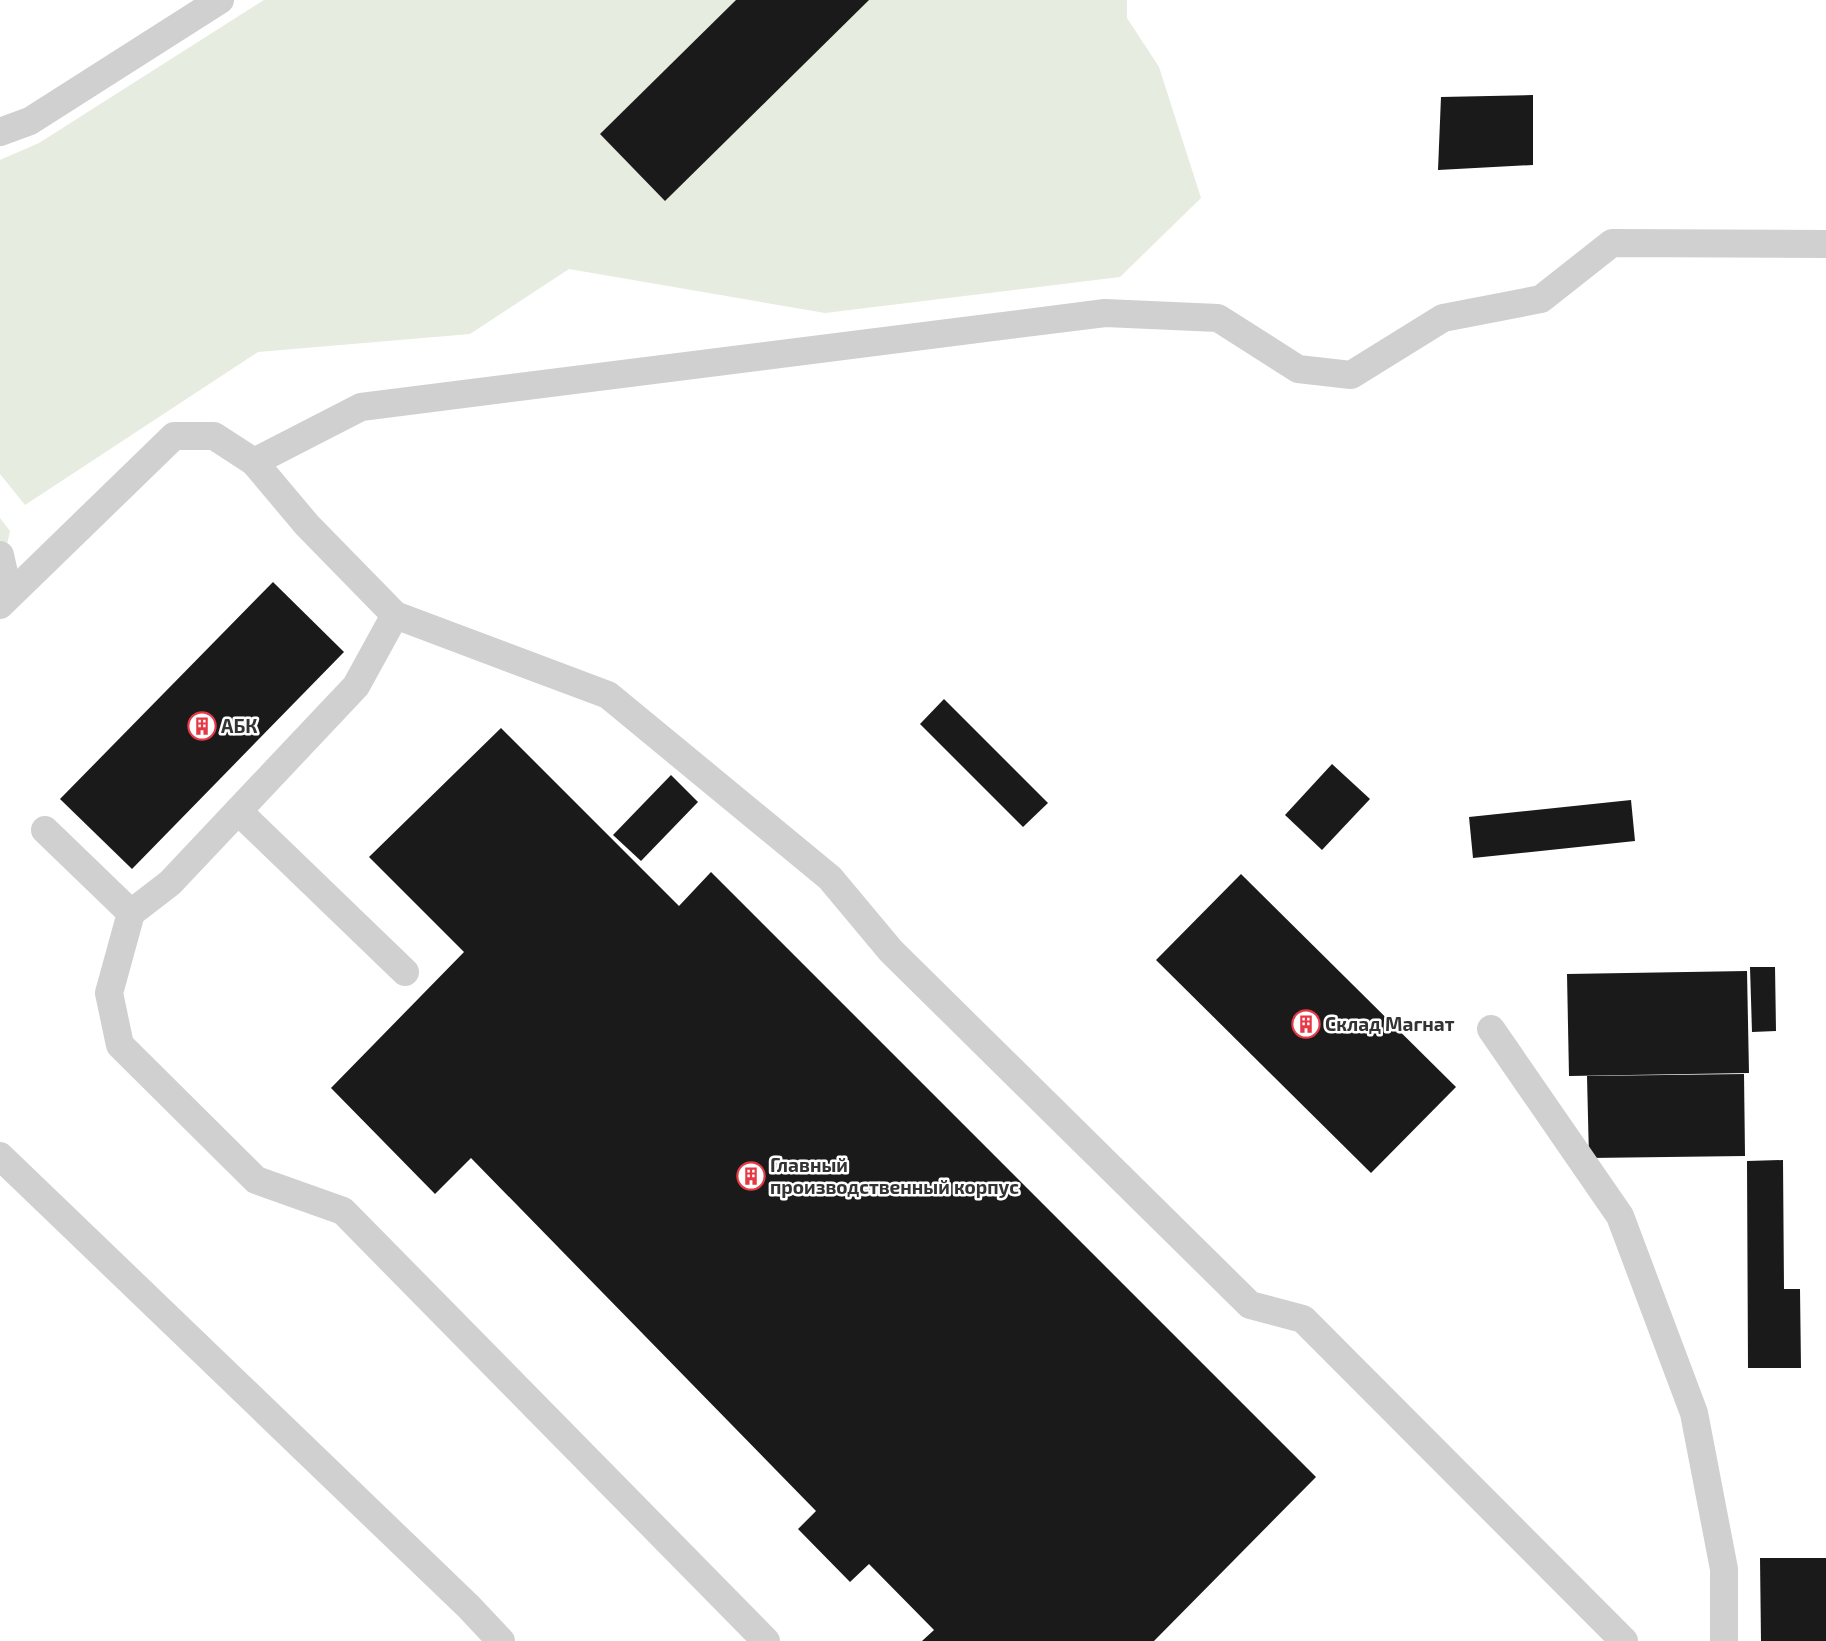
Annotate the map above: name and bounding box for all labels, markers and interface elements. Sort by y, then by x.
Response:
building icon: АБК [187,711,217,741]
place label: АБК [221,714,257,737]
building icon: Склад Магнат [1291,1009,1321,1039]
place label: Склад Магнат [1325,1012,1455,1035]
place label: Главный производственный корпус [770,1153,1019,1198]
building icon: Главный производственный корпус [736,1161,766,1191]

